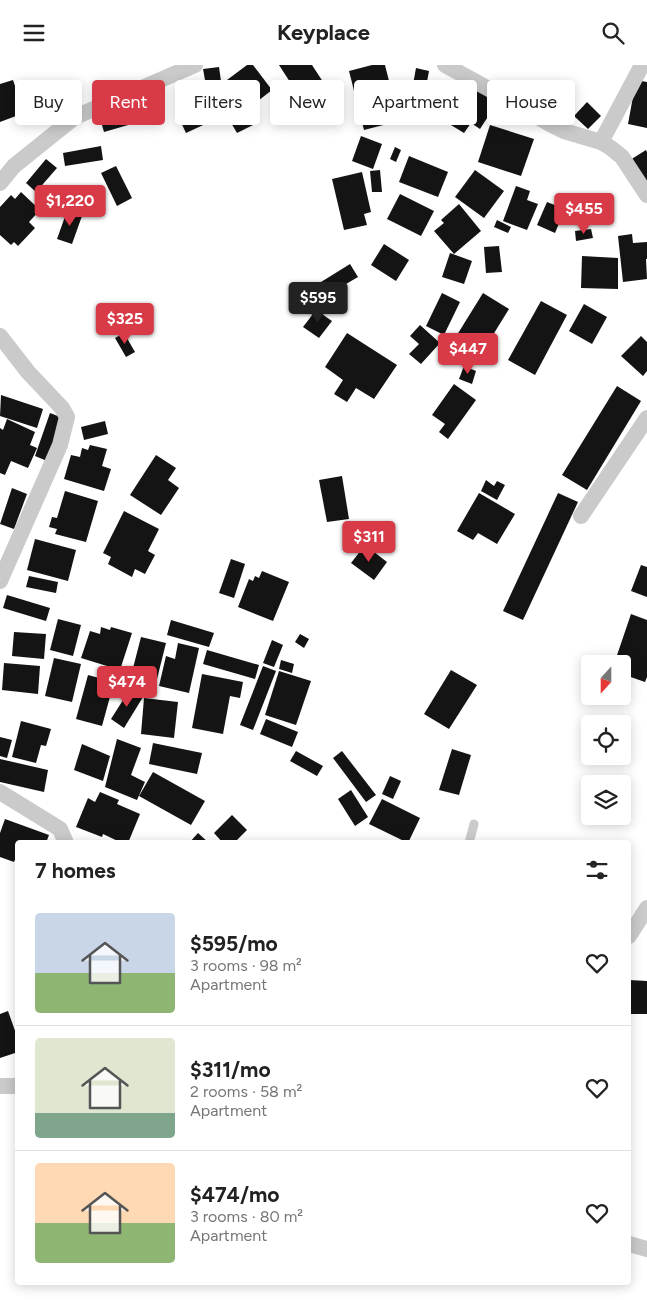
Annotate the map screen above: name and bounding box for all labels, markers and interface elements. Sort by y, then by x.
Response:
icon: menu [20,19,48,47]
text: Keyplace [277,19,370,46]
icon: search [599,19,627,47]
chip: Buy [15,80,82,125]
chip: Rent [92,80,165,125]
chip: Filters [175,80,260,125]
chip: New [270,80,344,125]
chip: Apartment [354,80,477,125]
chip: House [487,80,575,125]
pin: $1,220 [29,185,111,227]
text: $1,220 [46,191,94,210]
pin: $455 [554,193,614,235]
text: $455 [565,199,603,218]
pin: $595 [288,281,348,324]
text: $595 [300,288,336,307]
pin: $325 [95,303,155,345]
text: $325 [107,309,143,328]
pin: $447 [438,333,498,375]
text: $447 [449,339,487,358]
pin: $311 [339,521,399,563]
text: $311 [353,527,385,546]
north arrow [581,655,631,705]
map controls [581,655,631,825]
pin: $474 [97,665,157,708]
text: $474 [108,672,146,691]
button: locate [581,715,631,765]
button: layers [581,775,631,825]
icon: filters [583,856,611,884]
text: 7 homes [35,858,116,883]
text: $595/mo [190,931,278,956]
icon: home [75,933,135,993]
icon: heart [583,949,611,977]
text: 3 rooms · 98 m² [190,956,302,975]
text: Apartment [190,975,267,994]
text: $311/mo [190,1057,271,1082]
icon: home [75,1058,135,1118]
icon: heart [583,1074,611,1102]
text: 2 rooms · 58 m² [190,1082,302,1101]
text: Apartment [190,1101,267,1120]
text: $474/mo [190,1182,279,1207]
icon: home [75,1183,135,1243]
icon: heart [583,1199,611,1227]
text: 3 rooms · 80 m² [190,1207,303,1226]
text: Apartment [190,1226,267,1245]

